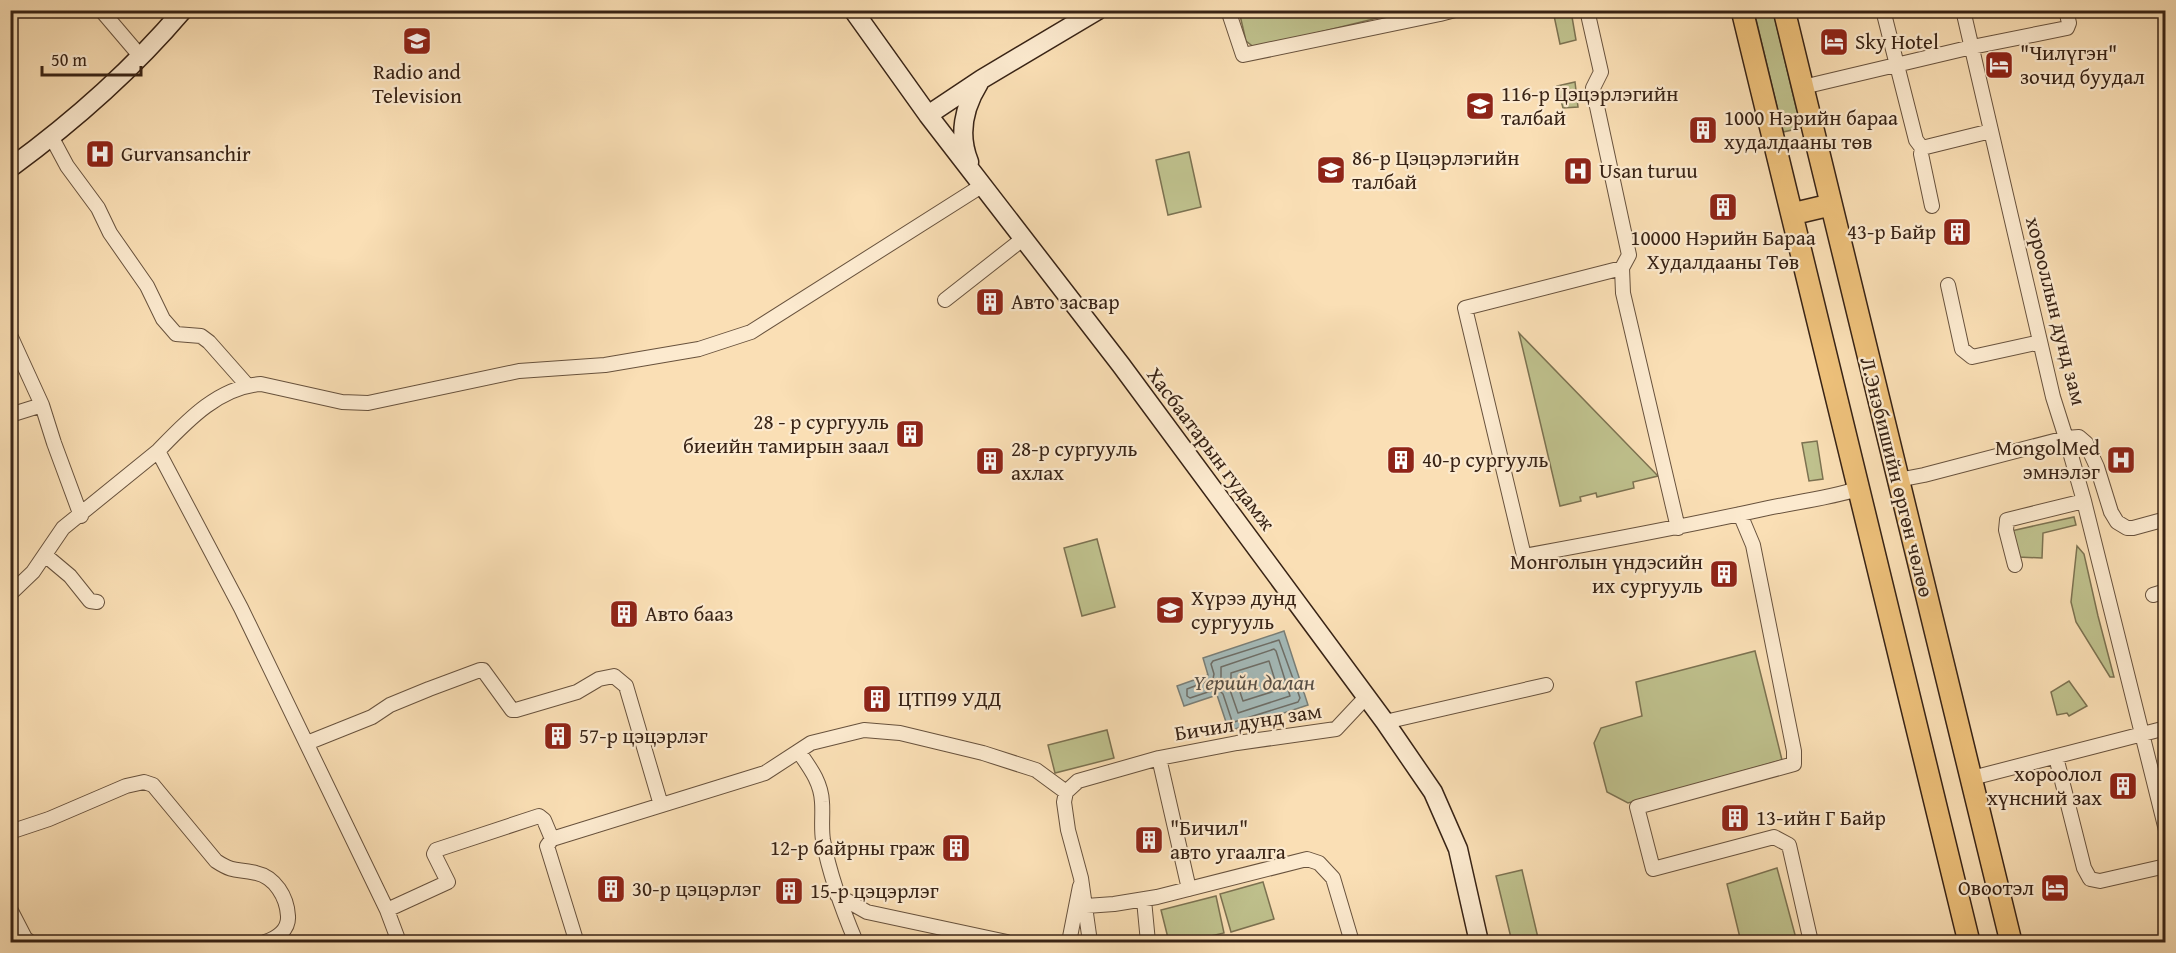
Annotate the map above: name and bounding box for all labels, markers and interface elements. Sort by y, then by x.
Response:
school or university icon: Radio and Television [401,25,433,57]
hotel icon: Sky Hotel [1818,26,1850,58]
place label: Sky Hotel [1855,26,1939,57]
place label: "Чилүгэн" зочид буудал [2020,37,2145,92]
scale bar [42,39,141,77]
text: 50 m [51,46,87,73]
hotel icon: "Чилүгэн" зочид буудал [1983,49,2015,81]
place label: Radio and Television [372,56,462,111]
place label: 116-р Цэцэрлэгийн талбай [1501,78,1678,133]
school or university icon: 116-р Цэцэрлэгийн талбай [1464,90,1496,122]
place label: 1000 Нэрийн бараа худалдааны төв [1724,102,1898,157]
building icon: 1000 Нэрийн бараа худалдааны төв [1687,114,1719,146]
hospital icon: Gurvansanchir [84,138,116,170]
place label: Gurvansanchir [121,138,251,169]
place label: 86-р Цэцэрлэгийн талбай [1352,142,1519,197]
school or university icon: 86-р Цэцэрлэгийн талбай [1315,154,1347,186]
hospital icon: Usan turuu [1562,155,1594,187]
place label: Usan turuu [1599,155,1698,186]
building icon: 10000 Нэрийн Бараа Худалдааны Төв [1707,191,1739,223]
street label: хорооллын дунд зам [2018,213,2095,408]
place label: 43-р Байр [1847,216,1936,247]
building icon: 43-р Байр [1941,216,1973,248]
place label: 10000 Нэрийн Бараа Худалдааны Төв [1630,222,1816,277]
building icon: Авто засвар [974,286,1006,318]
place label: Авто засвар [1011,286,1119,317]
street label: Л.Энэбишийн өргөн чөлөө [1853,353,1942,600]
street label: Хасбаатарын гудамж [1140,361,1284,537]
place label: 28 - р сургууль биеийн тамирын заал [683,406,889,461]
building icon: 28 - р сургууль биеийн тамирын заал [894,418,926,450]
place label: MongolMed эмнэлэг [1995,432,2101,487]
place label: 28-р сургууль ахлах [1011,433,1138,488]
building icon: 40-р сургууль [1385,444,1417,476]
place label: 40-р сургууль [1422,444,1549,475]
hospital icon: MongolMed эмнэлэг [2105,444,2137,476]
building icon: 28-р сургууль ахлах [974,445,1006,477]
place label: Монголын үндэсийн их сургууль [1510,546,1703,601]
building icon: Монголын үндэсийн их сургууль [1708,558,1740,590]
place label: Хүрээ дунд сургууль [1191,582,1297,637]
school or university icon: Хүрээ дунд сургууль [1154,594,1186,626]
building icon: Авто бааз [608,598,640,630]
place label: Авто бааз [645,598,733,629]
water label: Үерийн далан [1193,666,1315,698]
building icon: ЦТП99 УДД [861,683,893,715]
place label: ЦТП99 УДД [898,683,1001,714]
street label: Бичил дунд зам [1172,695,1324,748]
building icon: 57-р цэцэрлэг [542,720,574,752]
place label: 57-р цэцэрлэг [579,720,708,751]
place label: хороолол хүнсний зах [1987,758,2102,813]
building icon: хороолол хүнсний зах [2107,770,2139,802]
building icon: 13-ийн Г Байр [1719,802,1751,834]
place label: 13-ийн Г Байр [1756,802,1886,833]
place label: "Бичил" авто угаалга [1170,812,1286,867]
building icon: "Бичил" авто угаалга [1133,824,1165,856]
place label: 12-р байрны граж [770,832,936,863]
building icon: 12-р байрны граж [940,832,972,864]
place label: Овоотэл [1958,872,2034,903]
hotel icon: Овоотэл [2039,872,2071,904]
building icon: 30-р цэцэрлэг [595,873,627,905]
place label: 30-р цэцэрлэг [632,873,761,904]
building icon: 15-р цэцэрлэг [773,875,805,907]
place label: 15-р цэцэрлэг [810,875,939,906]

